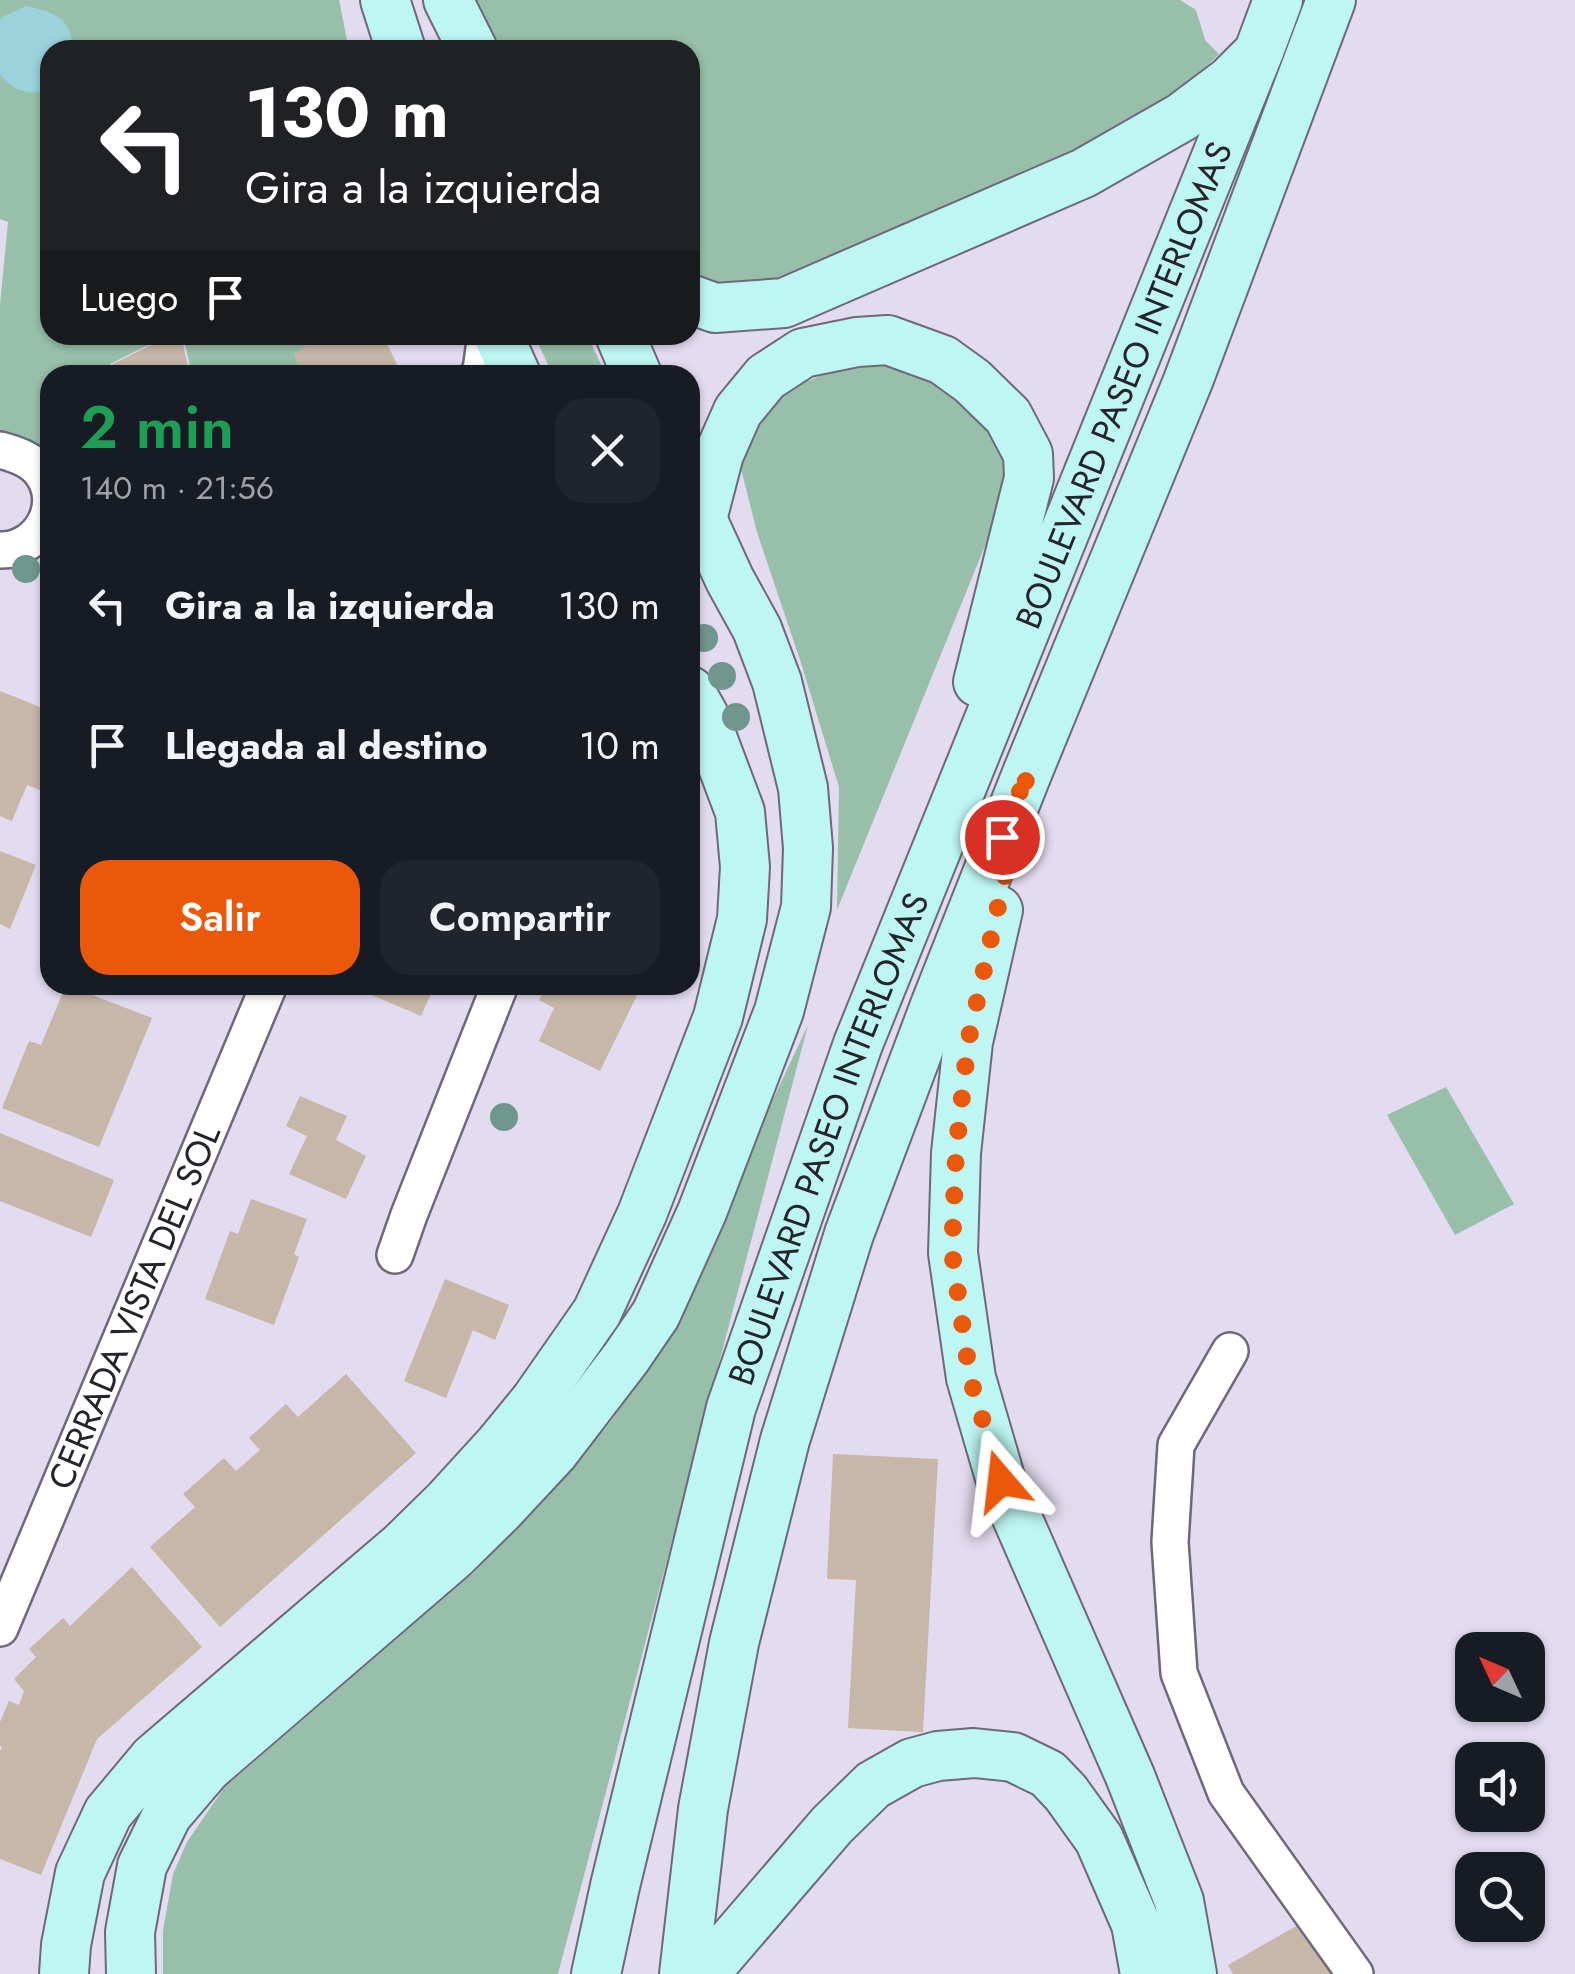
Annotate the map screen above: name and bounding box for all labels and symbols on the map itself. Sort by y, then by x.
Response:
street label: BOULEVARD PASEO INTERLOMAS [1003,134,1245,636]
pin [960,795,1045,880]
street label: BOULEVARD PASEO INTERLOMAS [716,885,942,1392]
street label: CERRADA VISTA DEL SOL [36,1117,233,1497]
position arrow [949,1429,1053,1533]
north arrow [1455,1632,1545,1722]

